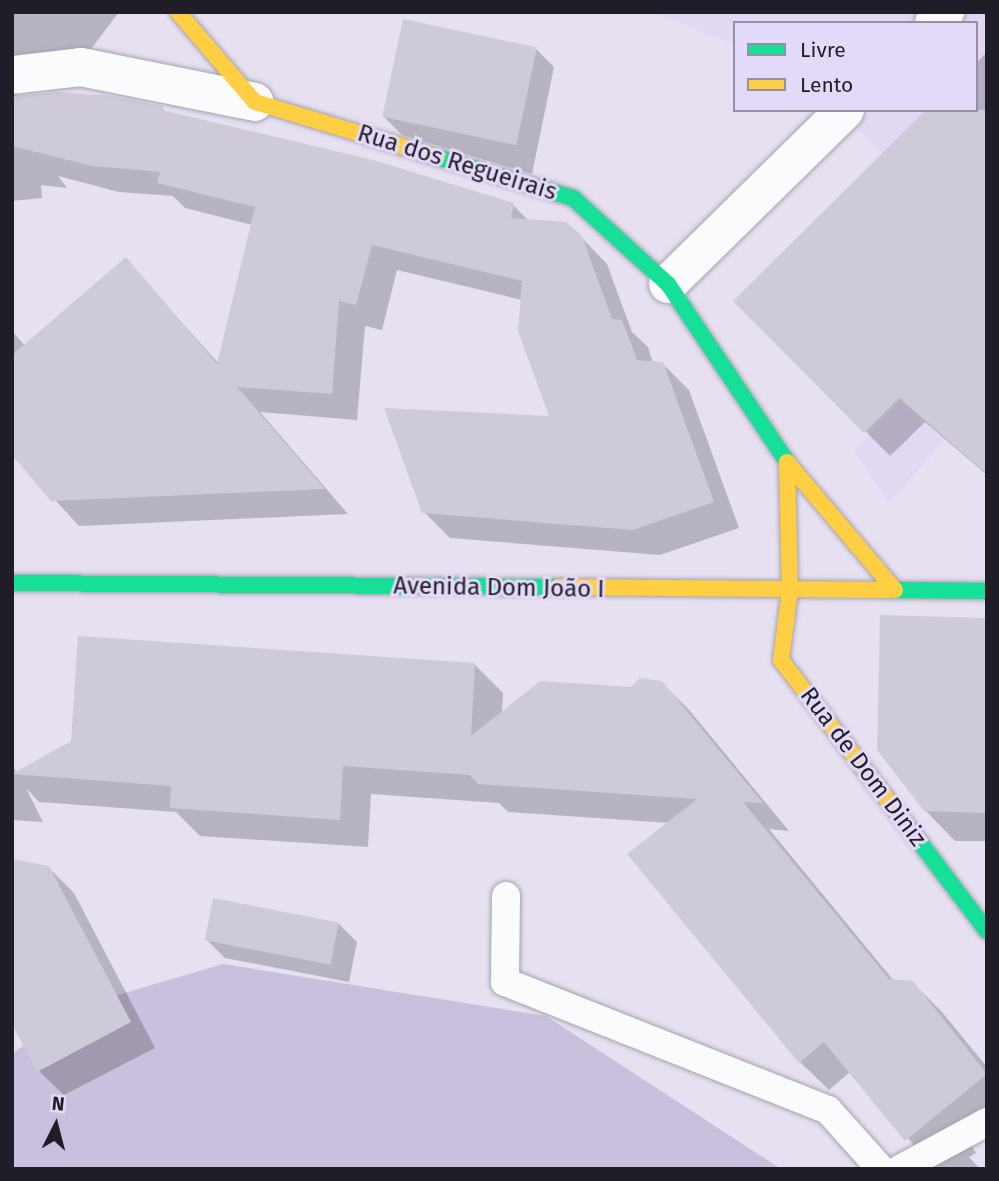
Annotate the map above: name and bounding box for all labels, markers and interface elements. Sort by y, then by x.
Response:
legend [733,21,978,112]
text: Livre [800,37,846,63]
text: Lento [800,72,853,98]
street label: Rua dos Regueirais [354,119,560,207]
street label: Avenida Dom João I [393,572,605,604]
street label: Rua de Dom Diniz [794,682,932,852]
north arrow [21,1090,91,1160]
text: N [51,1092,66,1116]

